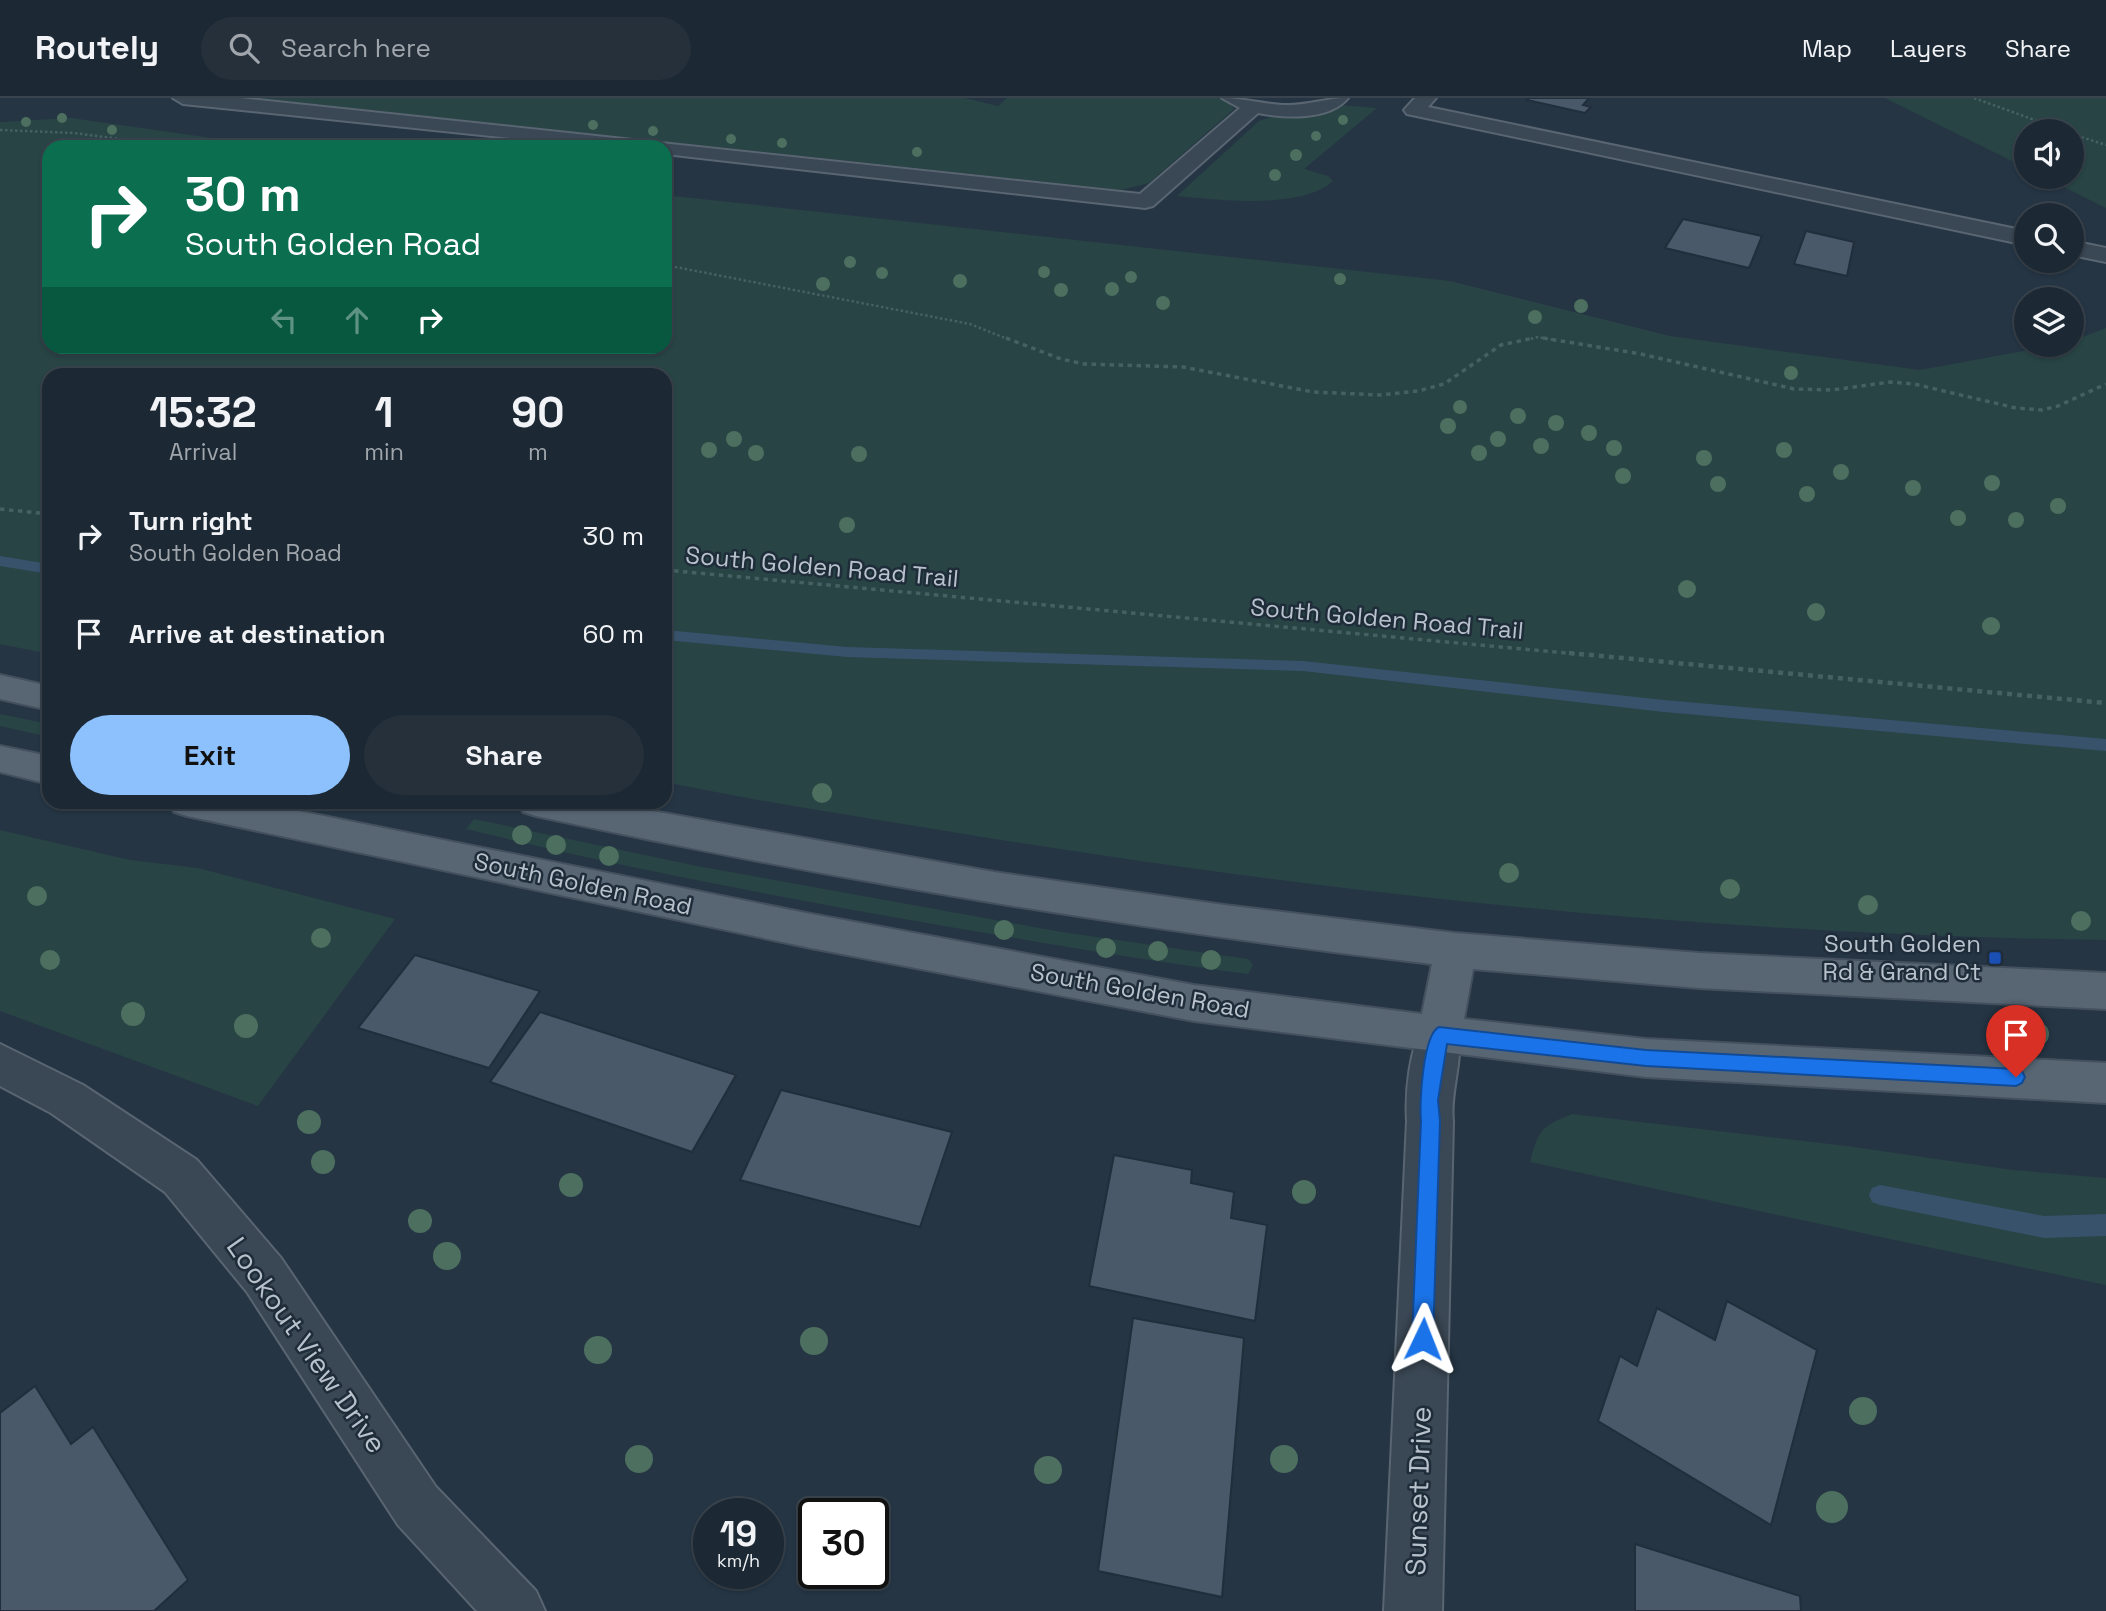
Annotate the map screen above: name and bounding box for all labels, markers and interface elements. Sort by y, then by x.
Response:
search box [201,17,691,80]
text: Routely [35,27,159,69]
icon: search [225,29,263,67]
text: Search here [281,31,431,65]
text: Map [1802,33,1852,64]
text: Layers [1890,33,1967,64]
text: Share [2005,33,2071,64]
map controls [2014,119,2084,357]
button: sound [2014,119,2084,189]
text: 30 m [185,163,301,225]
icon: right [70,168,161,259]
button: search [2014,203,2084,273]
text: South Golden Road [185,224,481,264]
button: layers [2014,287,2084,357]
icon: left [265,301,303,339]
icon: ahead [338,301,376,339]
icon: right [411,301,449,339]
text: 15:32 [150,386,257,439]
text: 1 [374,386,393,439]
text: 90 [511,386,564,439]
text: Arrival [169,437,237,467]
text: min [364,437,404,467]
text: m [528,437,548,467]
text: Turn right [129,504,253,538]
icon: right [70,517,108,555]
text: 30 m [583,519,644,553]
text: South Golden Road [129,538,342,568]
street label: South Golden Road Trail [684,539,960,594]
street label: South Golden Road Trail [1249,591,1525,646]
icon: arrive [70,615,108,653]
text: Arrive at destination [129,617,386,651]
text: 60 m [582,617,644,651]
button: Exit [70,715,350,795]
button: Share [364,715,644,795]
street label: South Golden Road [471,845,695,922]
place label: South Golden Rd & Grand Ct [1823,928,1981,987]
marker: South Golden Rd & Grand Ct [1987,950,2003,966]
street label: South Golden Road [1028,956,1252,1025]
pin [1986,1005,2046,1077]
icon: arrive [1997,1016,2035,1054]
street label: Lookout View Drive [219,1230,395,1460]
position arrow [1386,1302,1460,1376]
street label: Sunset Drive [1397,1406,1439,1576]
speed limit sign: 30 [798,1498,889,1589]
text: 19 [720,1512,757,1556]
text: km/h [717,1549,760,1572]

